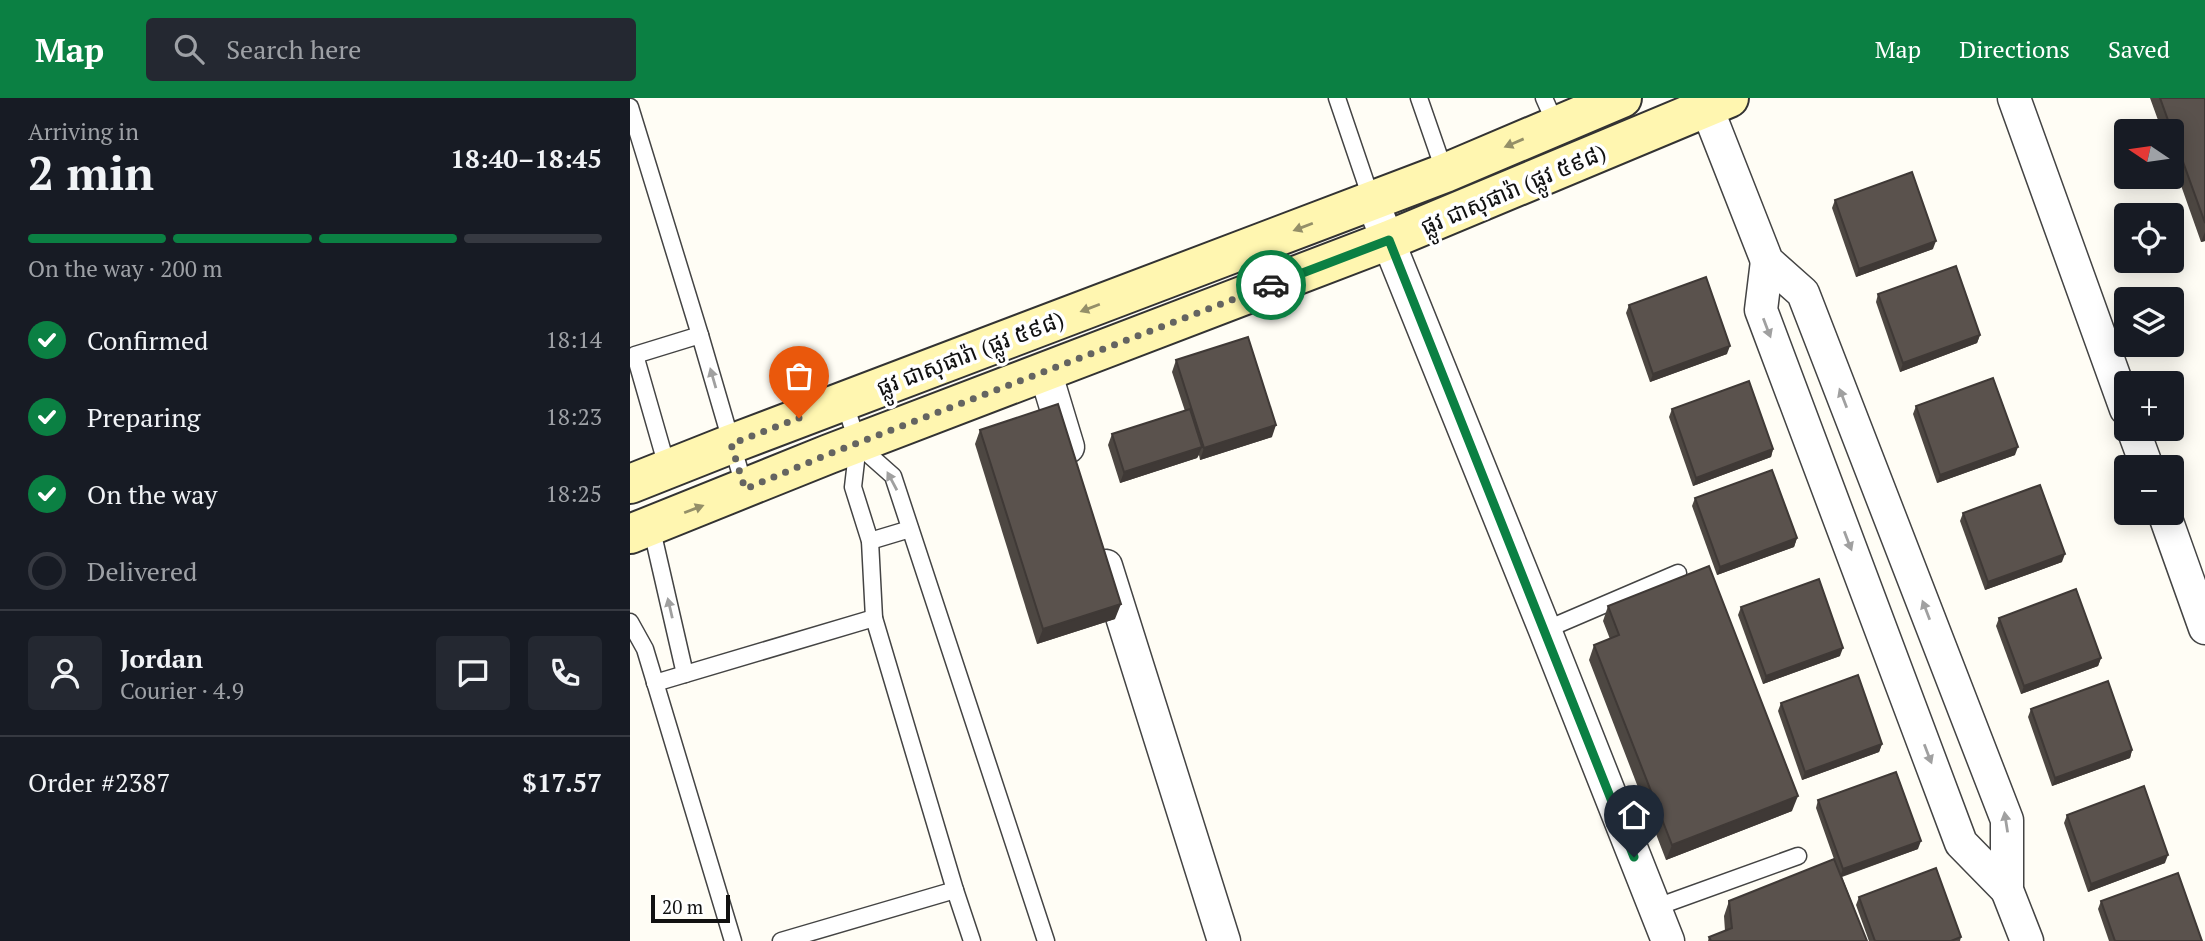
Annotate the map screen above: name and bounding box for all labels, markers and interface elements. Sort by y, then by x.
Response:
search box [146,18,636,81]
text: Map [35,28,104,71]
icon: search [170,30,208,68]
text: Search here [226,32,361,66]
text: Map [1875,33,1921,65]
text: Directions [1959,33,2070,65]
text: Saved [2108,33,2170,65]
text: Arriving in [28,116,139,147]
north arrow [2114,119,2184,189]
map controls [2114,119,2184,525]
street label: ផ្លូវ ជាសុផារ៉ា (ផ្លូវ ៥៩៨) [1416,136,1613,248]
one-way arrow [1504,137,1524,149]
text: 18:40–18:45 [450,141,602,175]
text: 2 min [28,142,154,203]
button: locate [2114,203,2184,273]
one-way arrow [1292,222,1313,233]
courier [1236,250,1306,320]
text: On the way · 200 m [28,253,222,284]
icon: car [1252,266,1290,304]
button: layers [2114,287,2184,357]
street label: ផ្លូវ ជាសុផារ៉ា (ផ្លូវ ៥៩៨) [872,303,1071,409]
one-way arrow [1079,303,1100,314]
one-way arrow [1762,318,1773,339]
icon: check [28,321,66,359]
text: Confirmed [87,323,208,357]
text: 18:14 [545,324,602,355]
pin [769,346,829,418]
icon: bag [780,357,818,395]
one-way arrow [707,367,717,388]
button: + [2114,371,2184,441]
one-way arrow [1838,387,1849,408]
icon: check [28,398,66,436]
text: Preparing [87,400,200,434]
text: 18:23 [545,401,602,432]
button: − [2114,455,2184,525]
one-way arrow [887,470,899,490]
icon: check [28,475,66,513]
text: On the way [87,477,218,511]
text: 18:25 [545,478,602,509]
one-way arrow [683,504,704,515]
one-way arrow [1842,531,1853,552]
text: Delivered [87,554,197,588]
one-way arrow [664,597,675,619]
one-way arrow [1920,599,1931,620]
button: person [28,636,102,710]
button: chat [436,636,510,710]
button: phone [528,636,602,710]
text: Jordan [120,641,203,675]
text: Courier · 4.9 [120,675,244,706]
one-way arrow [1922,743,1933,764]
text: Order #2387 [28,765,170,799]
text: $17.57 [522,765,602,799]
pin [1604,785,1664,857]
icon: home [1615,796,1653,834]
one-way arrow [2000,811,2011,833]
scale bar [651,892,730,924]
text: 20 m [662,894,703,919]

